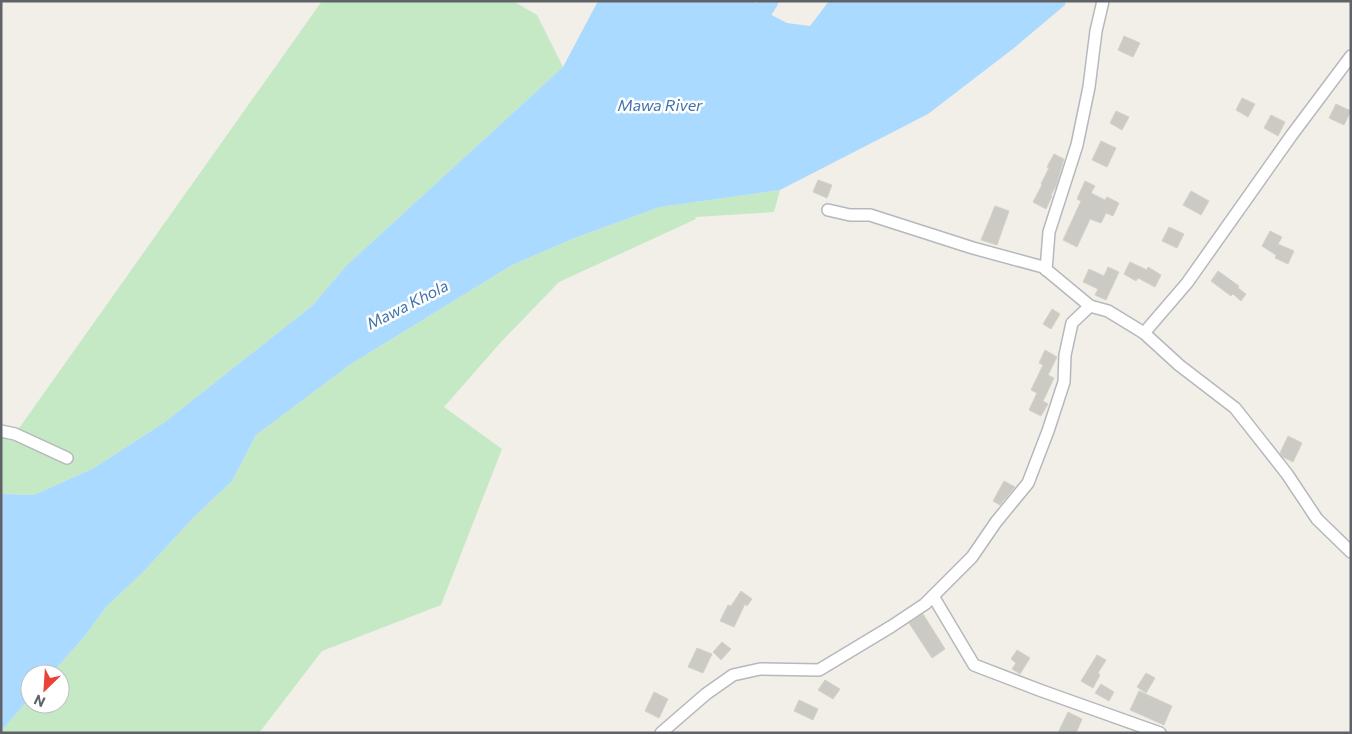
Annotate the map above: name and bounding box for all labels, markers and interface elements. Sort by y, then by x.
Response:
water label: Mawa River [618,95,703,114]
water label: Mawa Khola [363,275,451,333]
north arrow [20,664,70,714]
text: N [31,691,48,711]

